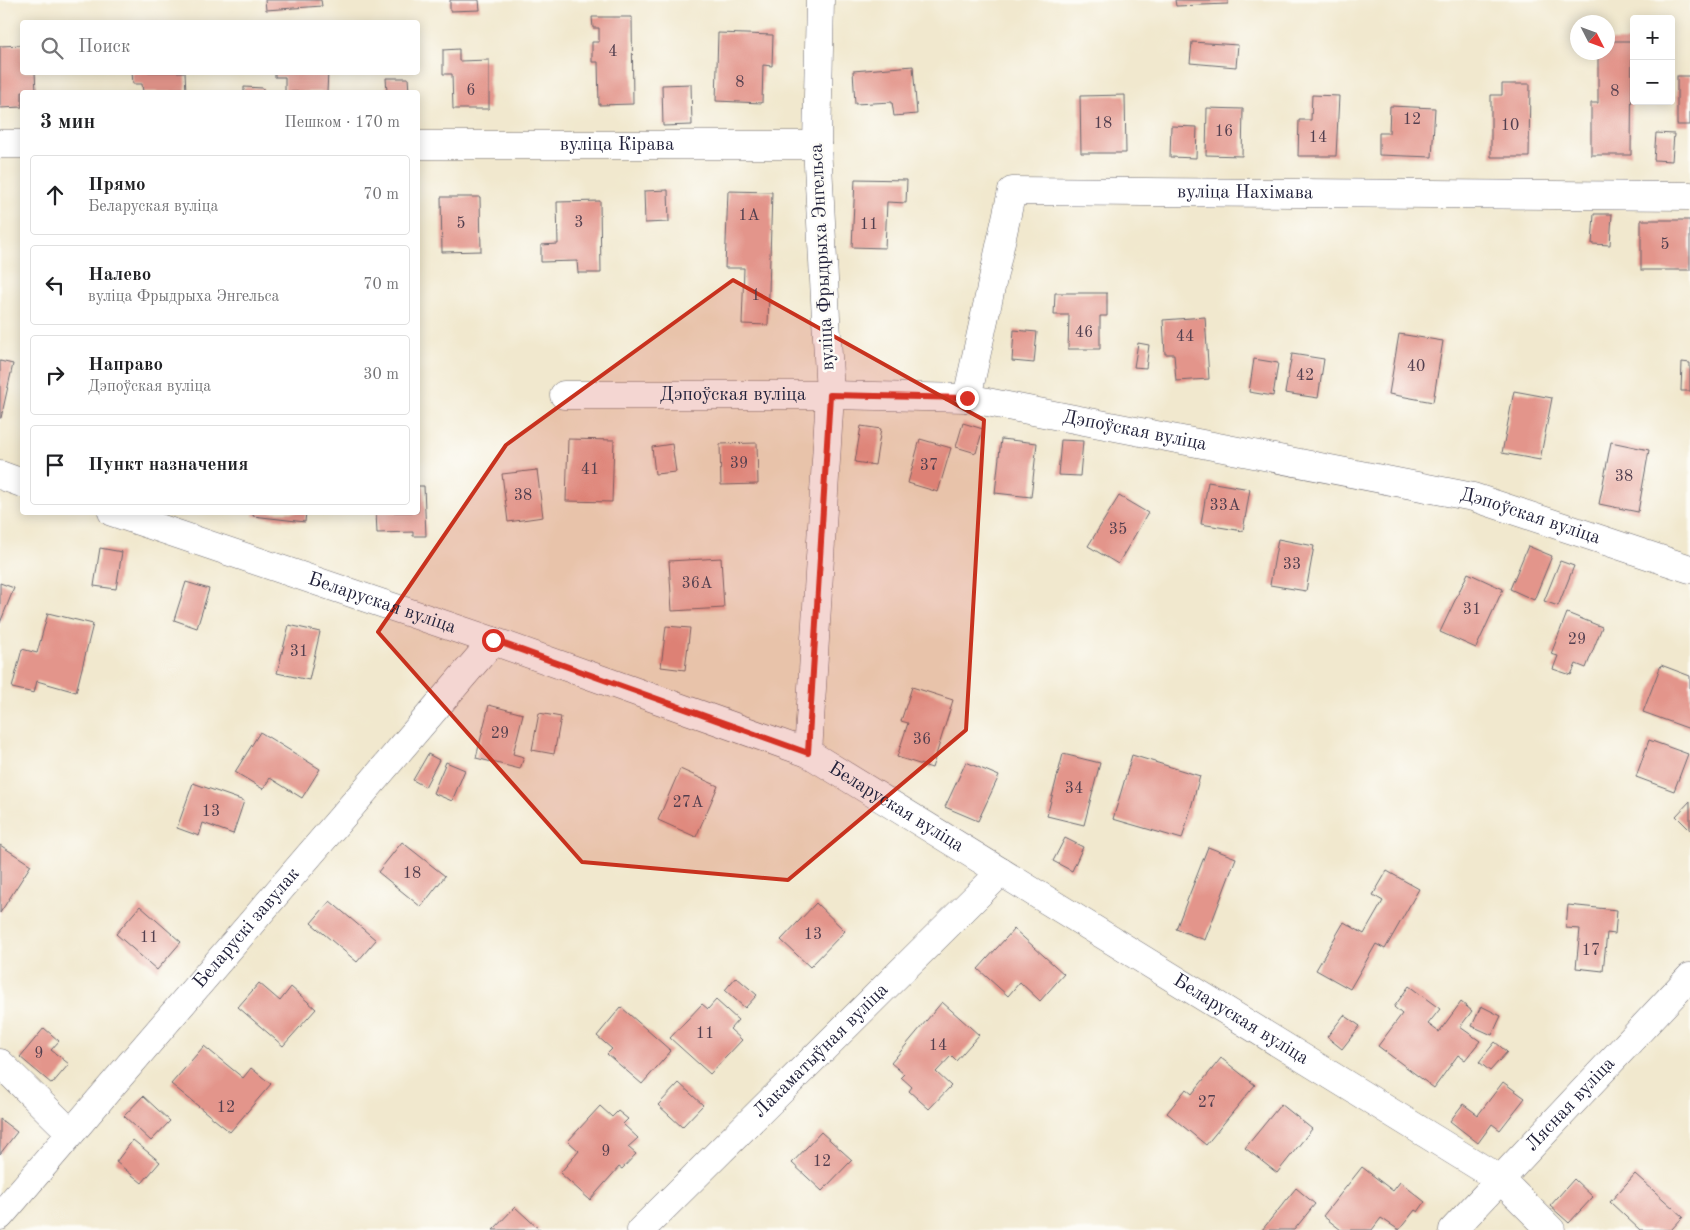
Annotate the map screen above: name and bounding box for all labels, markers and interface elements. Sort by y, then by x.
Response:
north arrow [1570,15,1615,60]
map controls [1630,15,1675,105]
button: + [1630,15,1675,60]
search box [20,20,420,75]
icon: search [38,34,66,62]
text: Поиск [78,38,130,57]
house number: 4 [608,44,618,60]
button: − [1630,60,1675,105]
house number: 8 [735,75,745,91]
house number: 6 [466,83,476,99]
house number: 8 [1610,84,1620,100]
text: 3 мин [40,112,95,133]
house number: 12 [1403,112,1421,128]
text: Пешком · 170 m [284,115,400,131]
house number: 18 [1094,116,1112,132]
house number: 10 [1501,118,1519,134]
house number: 16 [1215,124,1233,140]
house number: 14 [1309,130,1327,146]
street label: вуліца Кірава [560,136,675,155]
street label: вуліца Фрыдрыха Энгельса [808,142,838,371]
text: Прямо [88,176,146,195]
icon: ahead [41,181,69,209]
street label: вуліца Нахімава [1177,183,1314,203]
text: 70 m [363,187,399,203]
text: Беларуская вуліца [88,199,218,215]
house number: 1А [738,208,760,224]
house number: 3 [574,215,584,231]
house number: 5 [456,216,466,232]
house number: 11 [860,217,878,233]
house number: 5 [1660,237,1670,253]
text: Налево [88,266,151,285]
icon: left [41,271,69,299]
text: 70 m [363,277,399,293]
house number: 1 [751,288,761,304]
text: вуліца Фрыдрыха Энгельса [88,289,279,305]
house number: 46 [1075,325,1093,341]
house number: 44 [1176,329,1194,345]
text: Направо [88,356,163,375]
house number: 40 [1407,359,1425,375]
icon: right [41,361,69,389]
text: 30 m [363,367,399,383]
house number: 42 [1296,368,1314,384]
text: Дэпоўская вуліца [88,379,211,395]
street label: Дэпоўская вуліца [660,386,807,405]
route end [956,387,979,410]
street label: Дэпоўская вуліца [1061,407,1209,454]
icon: arrive [41,451,69,479]
text: Пункт назначения [88,456,248,475]
house number: 39 [730,456,748,472]
house number: 37 [920,458,938,474]
house number: 41 [581,462,599,478]
house number: 38 [1615,469,1633,485]
street label: Дэпоўская вуліца [1459,485,1603,548]
house number: 38 [514,488,532,504]
house number: 33А [1210,498,1240,514]
house number: 35 [1109,522,1127,538]
house number: 33 [1283,557,1301,573]
street label: Беларуская вуліца [306,570,459,637]
house number: 36А [682,576,712,592]
house number: 31 [1463,602,1481,618]
route start [482,629,505,652]
house number: 29 [1568,632,1586,648]
house number: 31 [290,644,308,660]
house number: 29 [491,726,509,742]
house number: 36 [913,732,931,748]
street label: Беларуская вуліца [825,759,967,856]
house number: 34 [1065,781,1083,797]
house number: 27А [673,795,703,811]
house number: 13 [202,804,220,820]
street label: Беларускі завулак [190,864,304,992]
house number: 18 [403,866,421,882]
house number: 13 [804,927,822,943]
house number: 11 [140,930,158,946]
house number: 17 [1582,943,1600,959]
street label: Беларуская вуліца [1170,971,1312,1069]
street label: Лакаматыўная вуліца [750,980,893,1122]
house number: 11 [696,1026,714,1042]
house number: 14 [929,1038,947,1054]
house number: 9 [34,1046,44,1062]
street label: Лясная вуліца [1522,1053,1619,1155]
house number: 27 [1198,1095,1216,1111]
house number: 12 [217,1100,235,1116]
house number: 9 [601,1144,611,1160]
house number: 12 [813,1154,831,1170]

